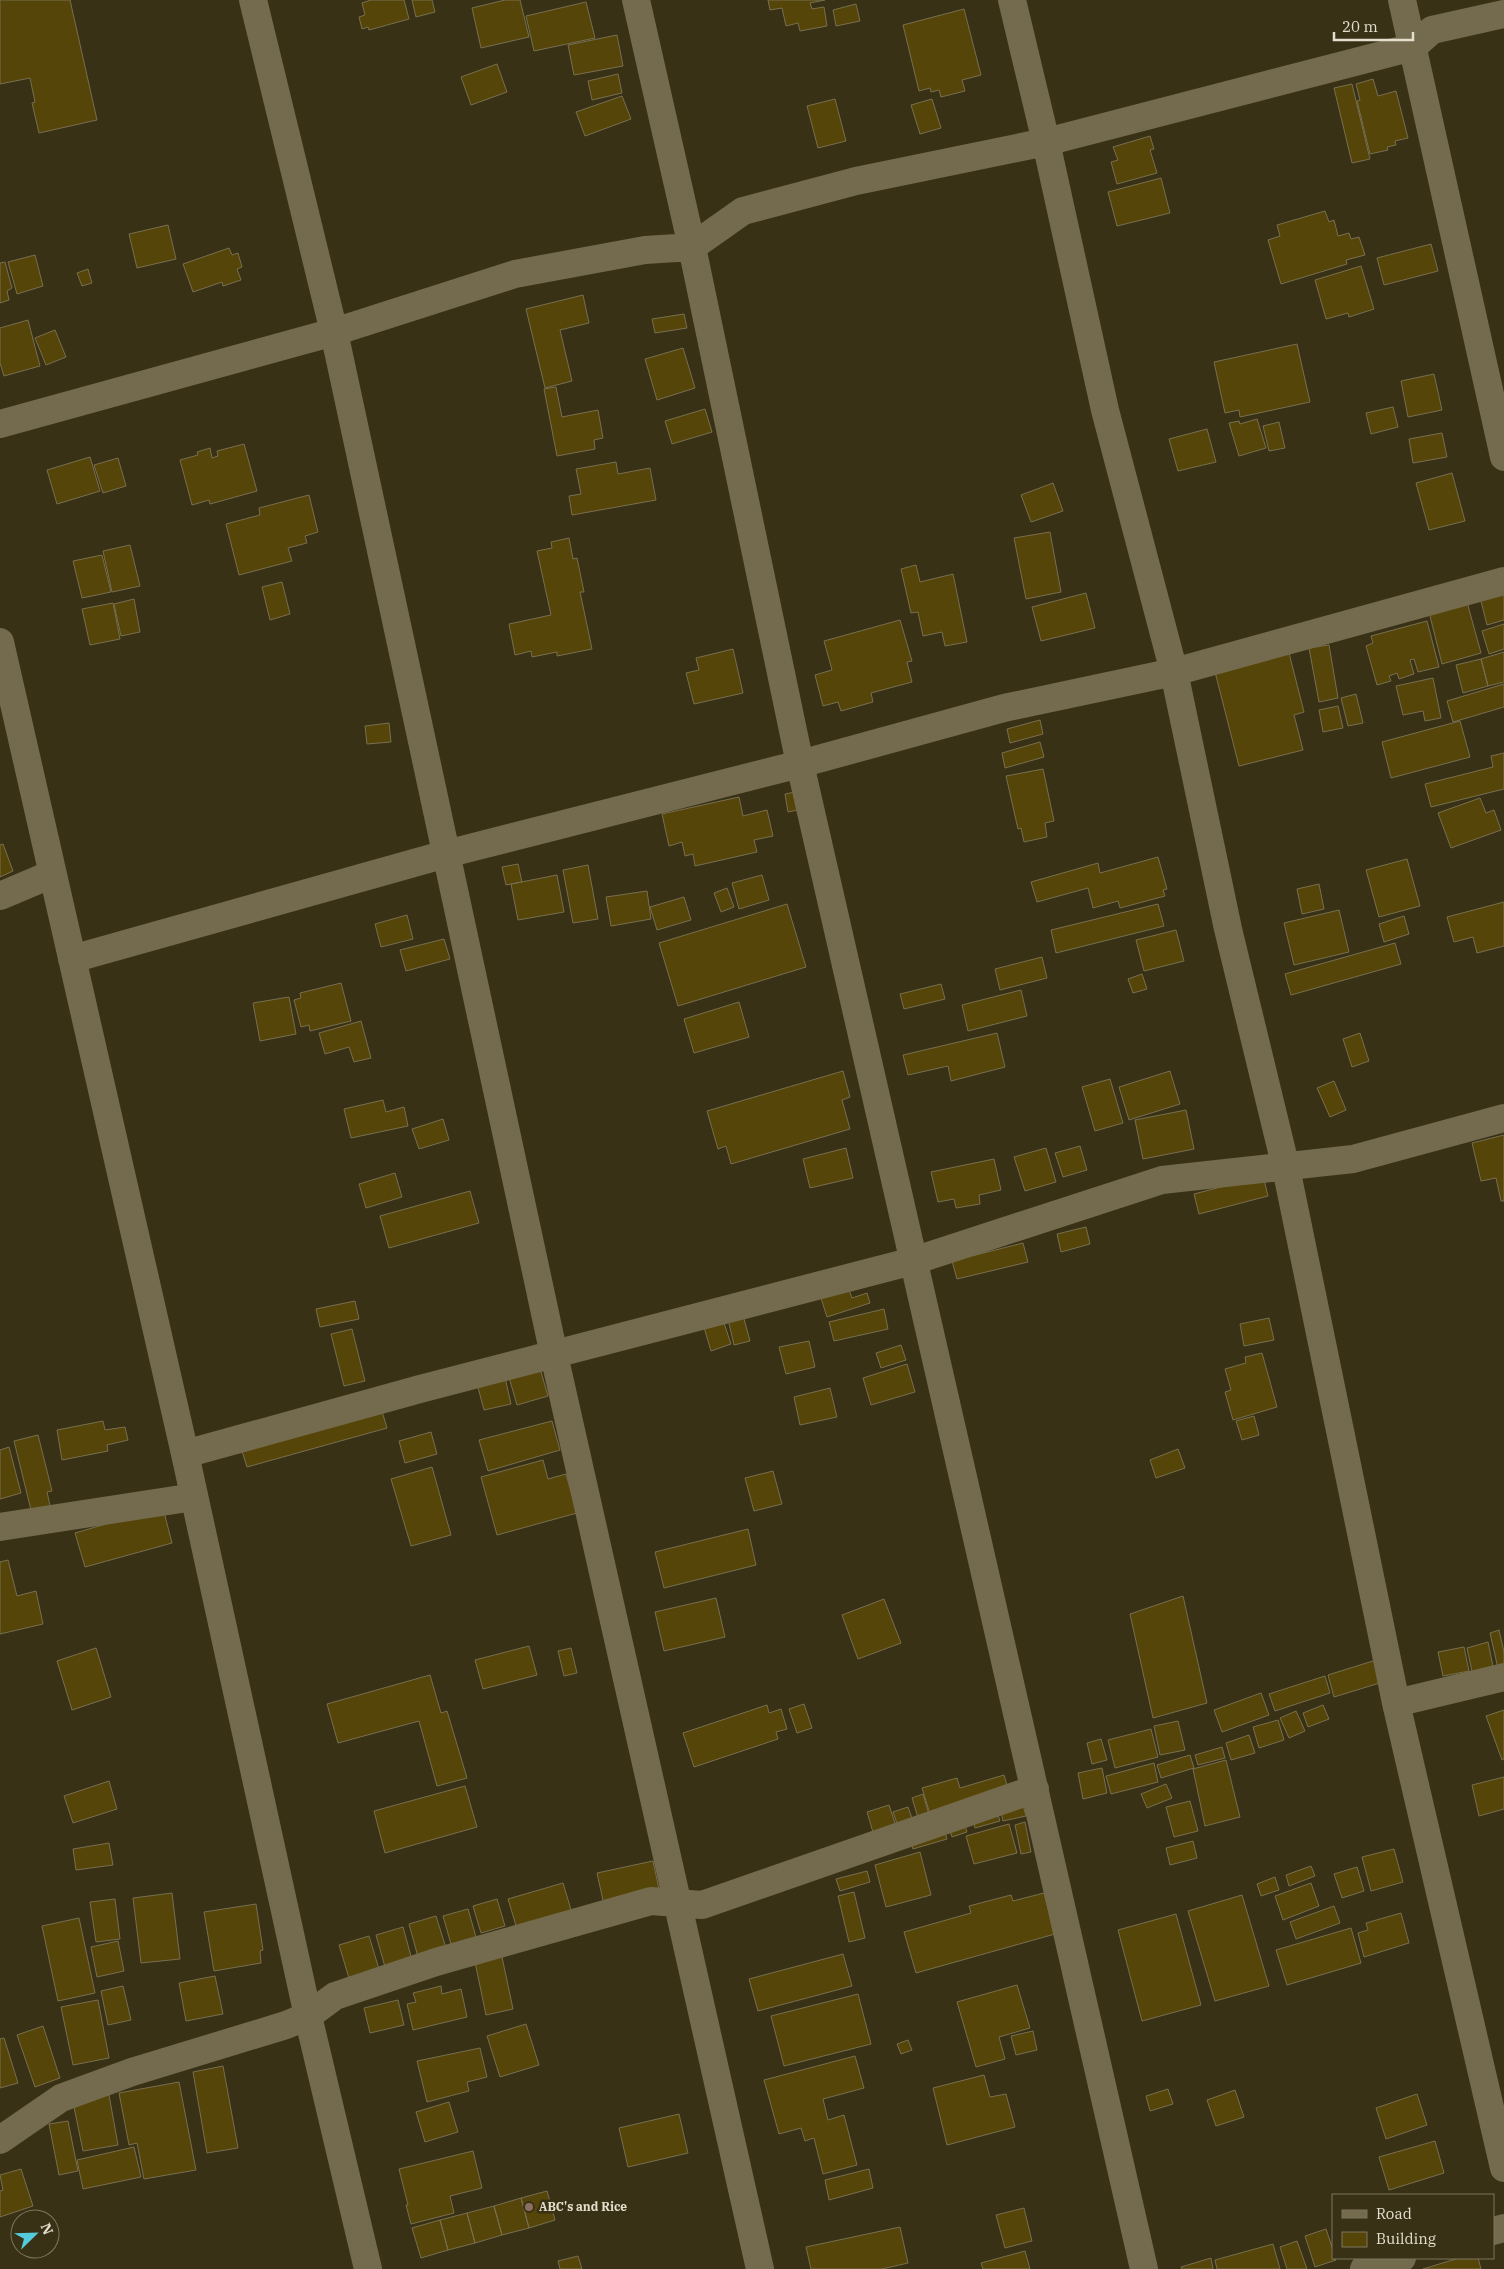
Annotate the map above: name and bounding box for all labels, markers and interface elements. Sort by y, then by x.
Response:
scale bar [1334,10,1413,42]
text: 20 m [1342,17,1378,36]
legend [1332,2194,1494,2259]
place label: ABC's and Rice [539,2199,627,2214]
marker: ABC's and Rice [523,2201,535,2213]
text: Road [1376,2204,1412,2223]
north arrow [10,2209,60,2259]
text: N [37,2220,57,2238]
text: Building [1376,2229,1436,2248]

